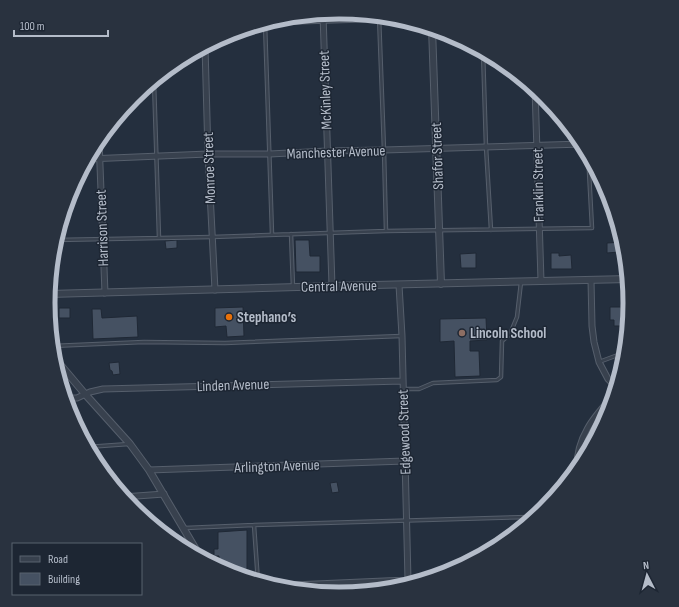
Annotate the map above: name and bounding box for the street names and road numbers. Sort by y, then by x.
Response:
street label: McKinley Street [315,50,336,130]
street label: Shafor Street [427,122,448,190]
street label: Monroe Street [199,131,220,204]
street label: Manchester Avenue [286,141,386,164]
street label: Franklin Street [528,147,549,222]
street label: Harrison Street [92,189,113,267]
street label: Central Avenue [301,276,377,297]
street label: Linden Avenue [196,375,270,396]
street label: Edgewood Street [394,389,415,475]
street label: Arlington Avenue [233,456,320,478]

